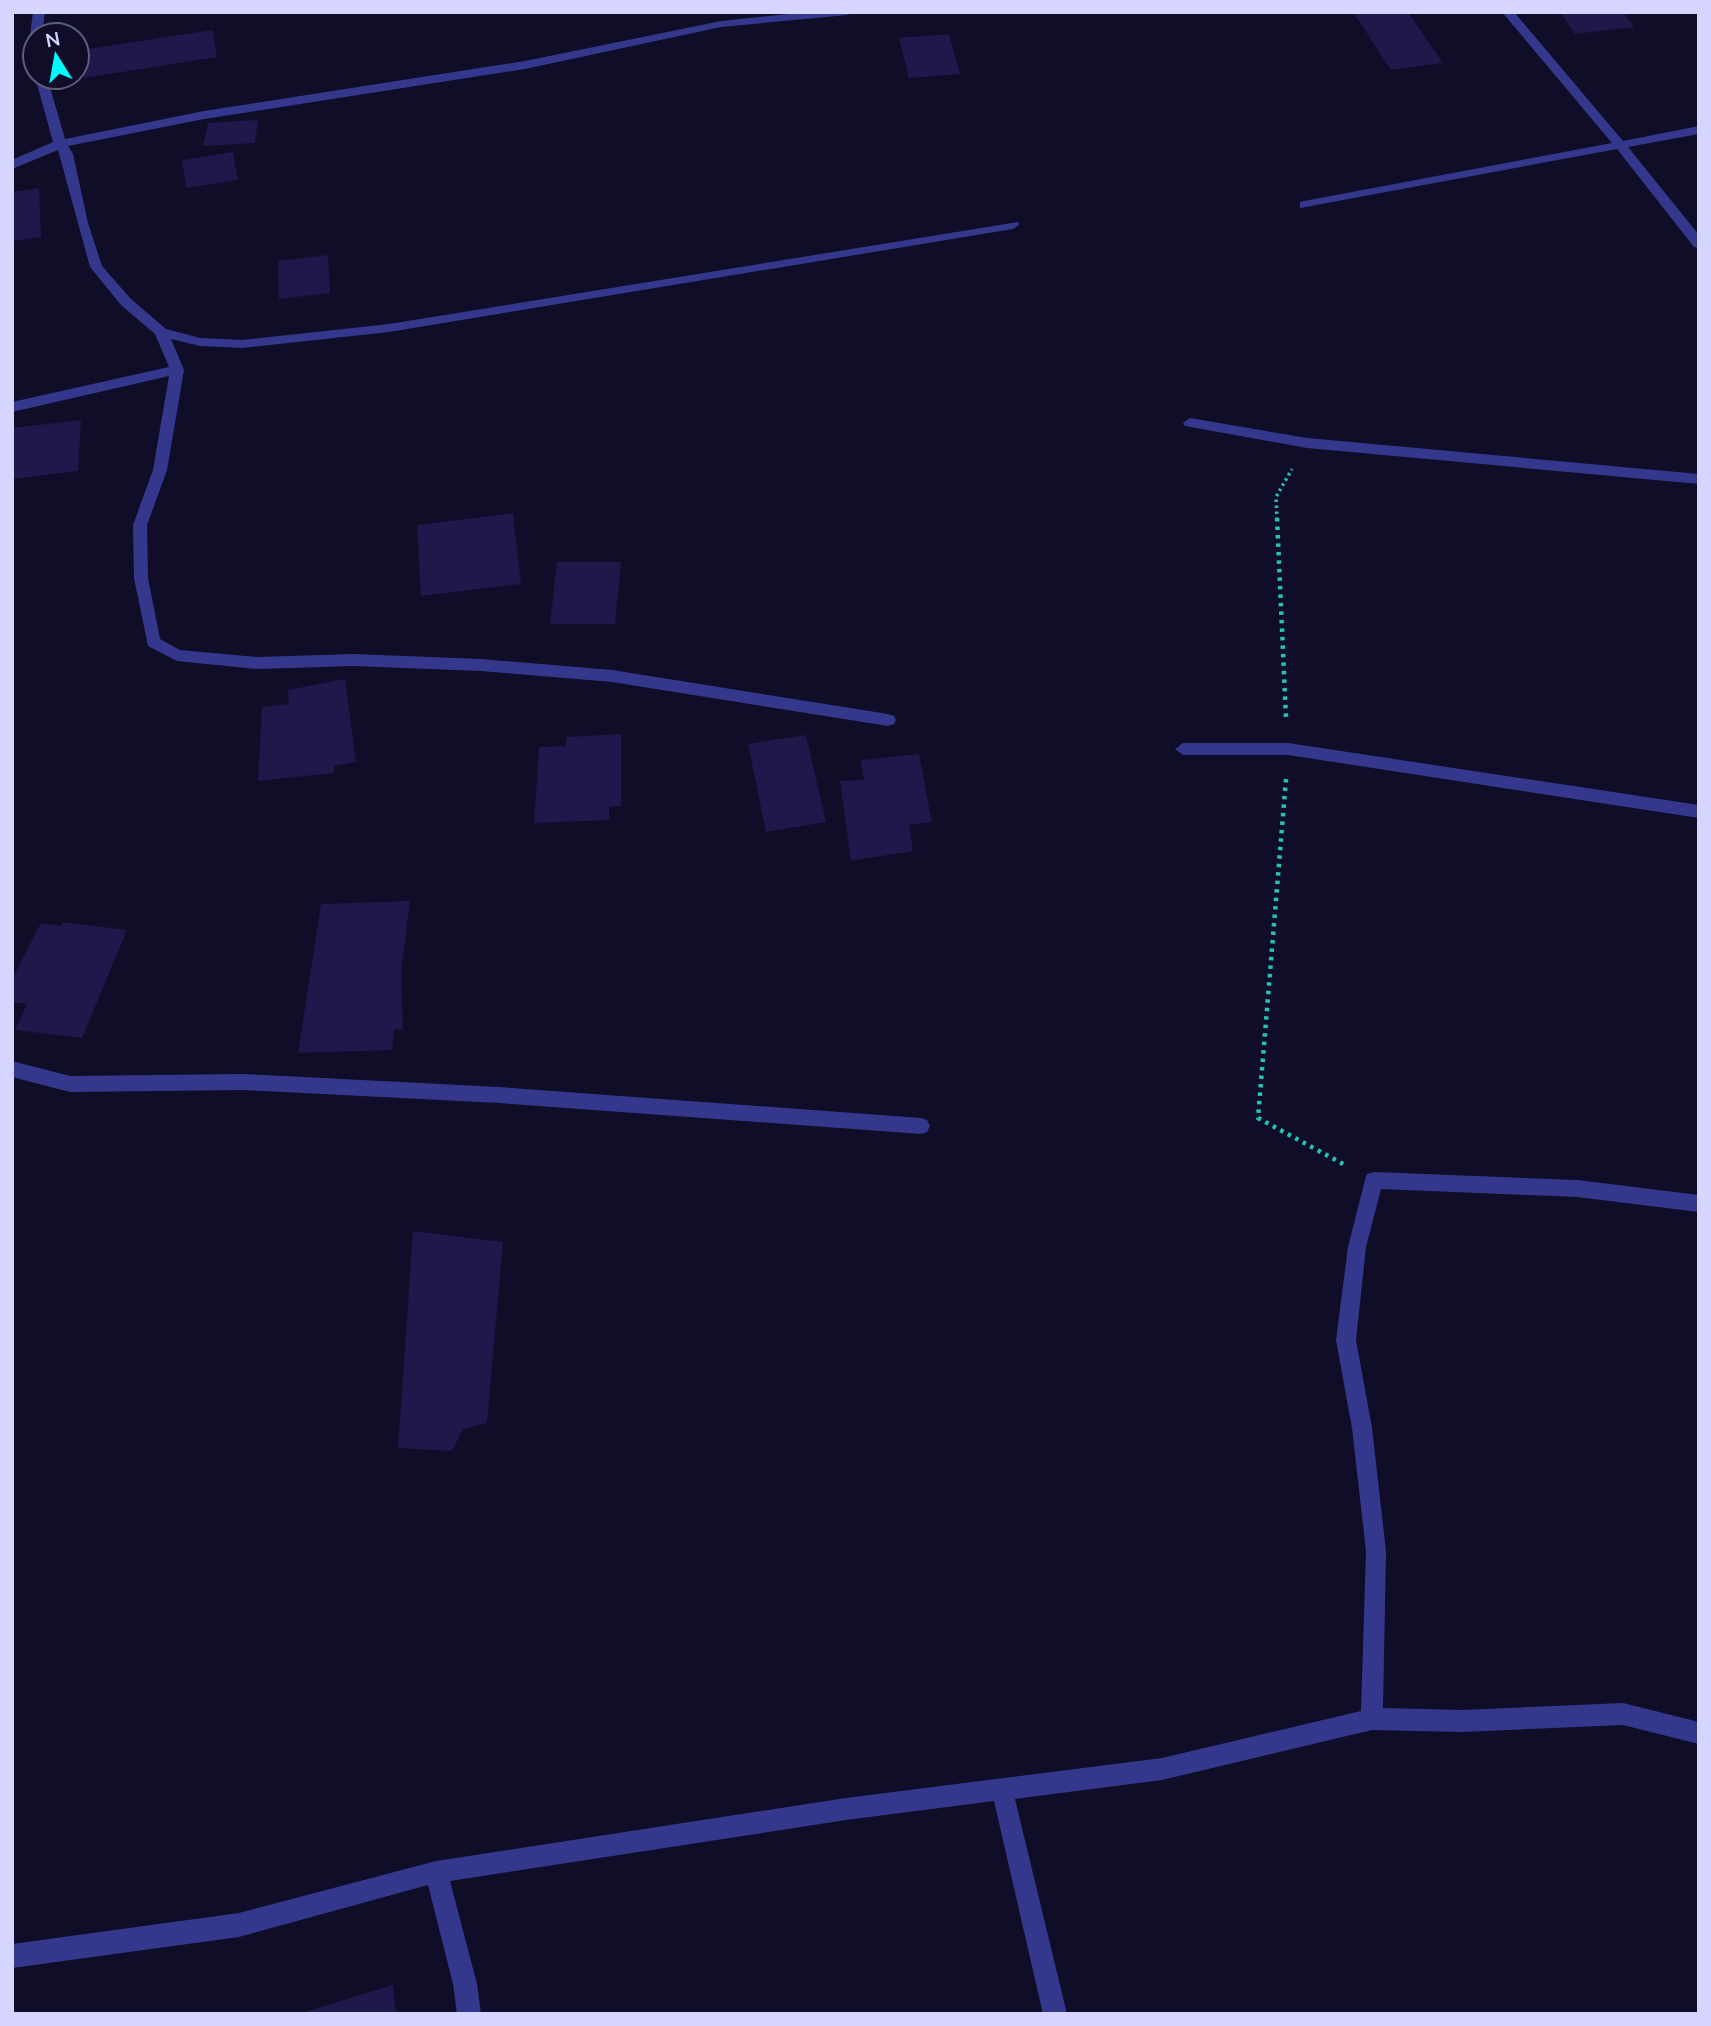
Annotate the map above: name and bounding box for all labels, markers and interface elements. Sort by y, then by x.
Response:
north arrow [21,21,91,91]
text: N [43,26,62,52]

